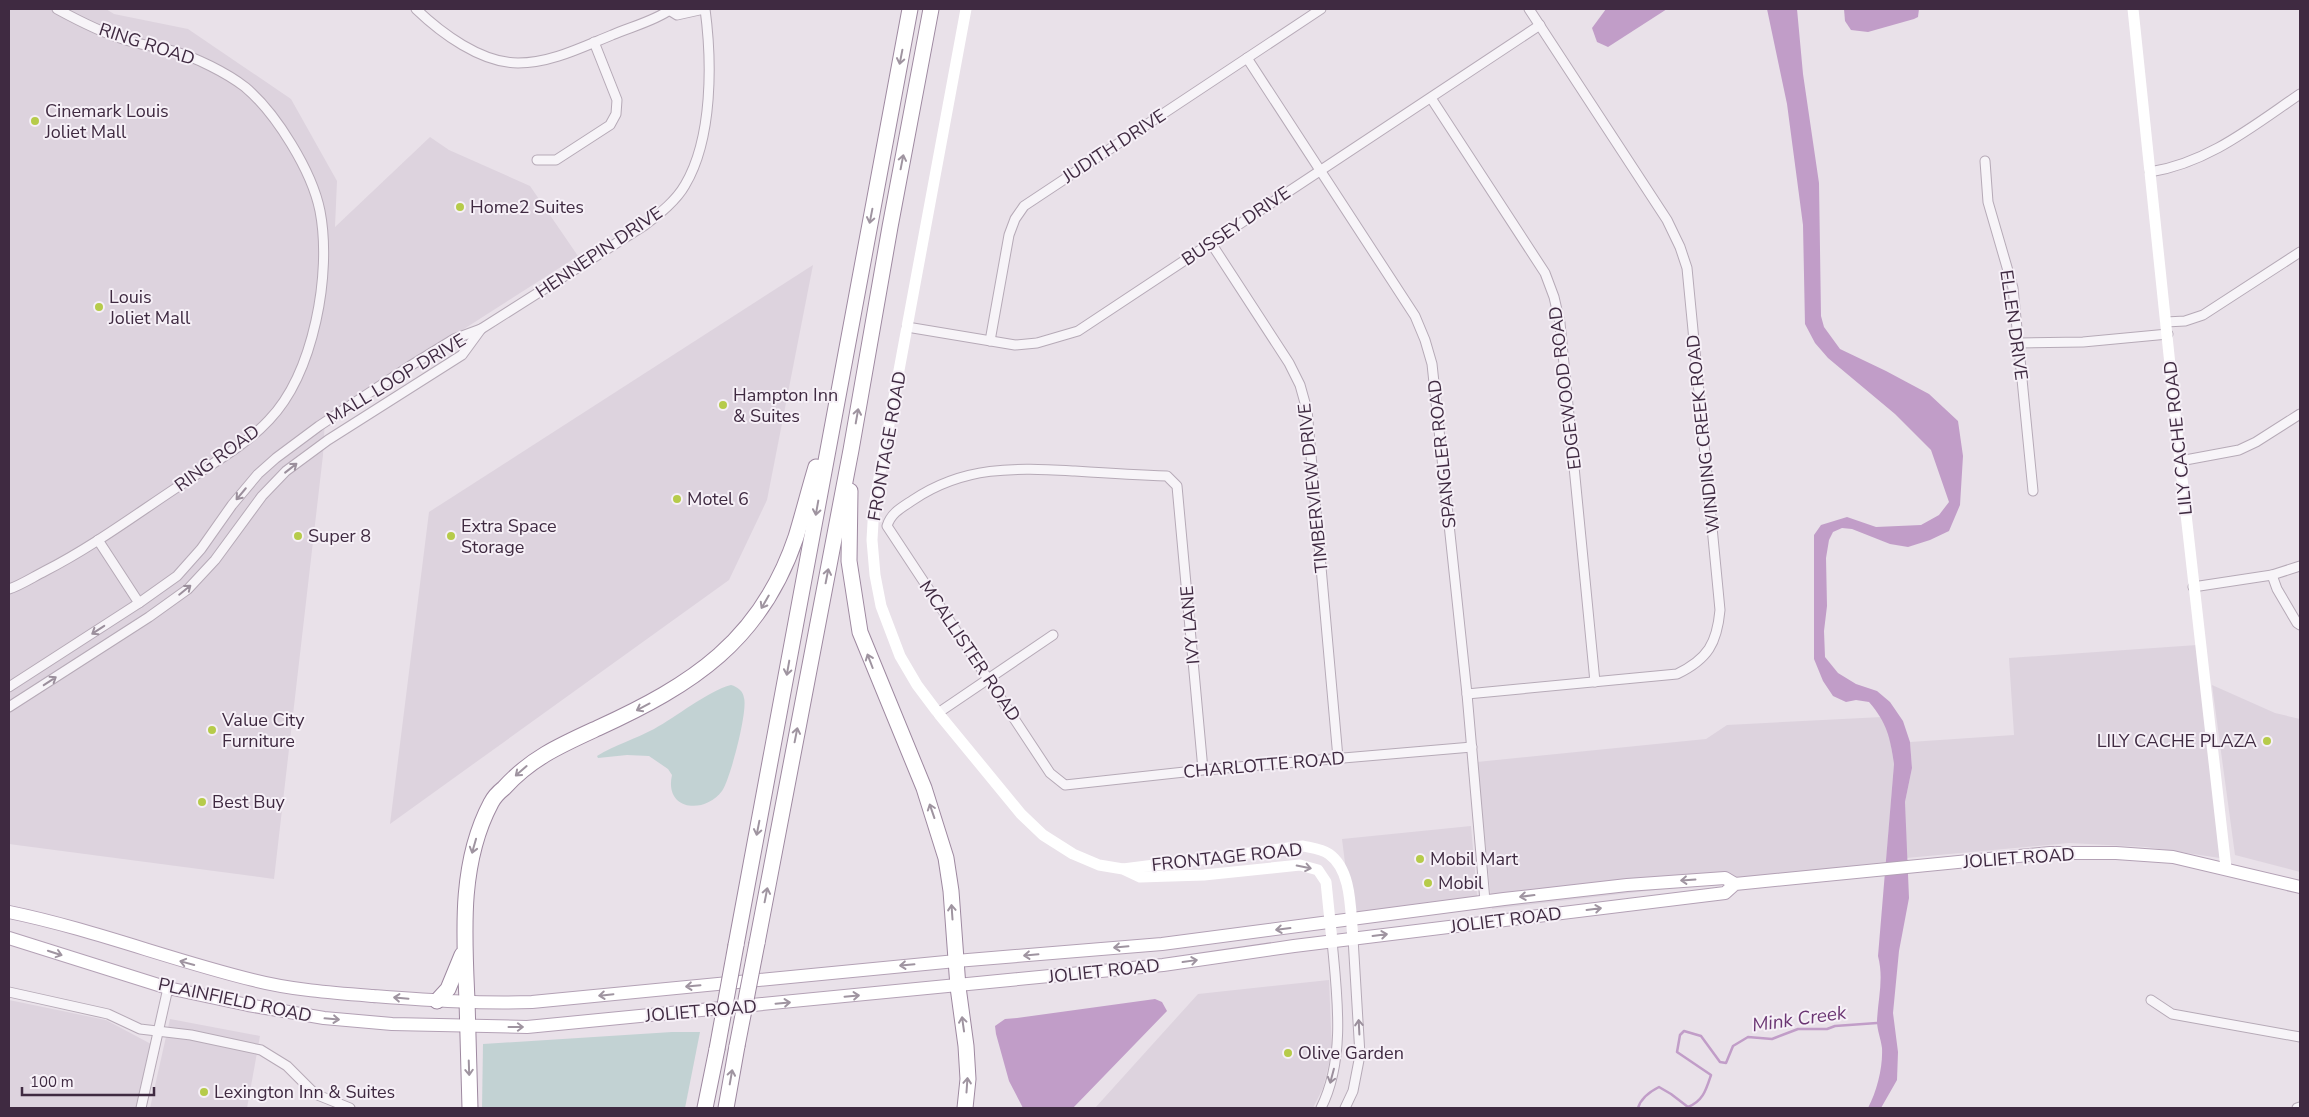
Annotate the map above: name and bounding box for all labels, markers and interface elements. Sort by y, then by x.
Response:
street label: RING ROAD [96,17,198,71]
one-way arrow [896,48,906,64]
place label: Cinemark Louis Joliet Mall [44,99,169,144]
street label: JUDITH DRIVE [1057,104,1170,189]
marker: Cinemark Louis Joliet Mall [29,115,41,127]
one-way arrow [898,155,907,171]
street label: BUSSEY DRIVE [1177,181,1295,271]
place label: Home2 Suites [470,195,584,219]
marker: Home2 Suites [454,201,466,213]
street label: HENNEPIN DRIVE [531,201,667,303]
one-way arrow [865,208,875,224]
street label: ELLEN DRIVE [1994,268,2034,382]
place label: Louis Joliet Mall [108,285,191,330]
marker: Louis Joliet Mall [93,301,105,313]
street label: EDGEWOOD ROAD [1543,305,1587,471]
street label: MALL LOOP DRIVE [322,328,470,430]
street label: WINDING CREEK ROAD [1681,333,1725,535]
street label: LILY CACHE ROAD [2158,360,2198,516]
street label: FRONTAGE ROAD [862,369,912,523]
street label: SPANGLER ROAD [1422,378,1462,530]
place label: Hampton Inn & Suites [733,383,838,428]
marker: Hampton Inn & Suites [717,399,729,411]
street label: TIMBERVIEW DRIVE [1292,402,1334,574]
one-way arrow [852,409,862,425]
street label: RING ROAD [170,419,264,497]
one-way arrow [284,463,297,474]
one-way arrow [236,487,247,500]
place label: Motel 6 [687,487,749,511]
marker: Motel 6 [671,493,683,505]
one-way arrow [811,500,821,516]
place label: Extra Space Storage [461,514,557,559]
place label: Super 8 [308,524,371,548]
marker: Super 8 [292,530,304,542]
marker: Extra Space Storage [445,530,457,542]
one-way arrow [822,568,832,584]
street label: MCALLISTER ROAD [914,576,1026,726]
one-way arrow [178,585,191,596]
street label: IVY LANE [1175,585,1205,665]
one-way arrow [759,595,769,609]
one-way arrow [91,624,105,635]
one-way arrow [865,654,875,669]
one-way arrow [782,660,792,676]
one-way arrow [42,675,56,685]
one-way arrow [636,703,651,712]
place label: Value City Furniture [221,708,305,753]
marker: Value City Furniture [206,724,218,736]
one-way arrow [792,728,802,744]
place label: LILY CACHE PLAZA [2097,729,2257,753]
marker: LILY CACHE PLAZA [2261,735,2273,747]
street label: CHARLOTTE ROAD [1182,746,1346,784]
one-way arrow [514,765,527,776]
place label: Best Buy [212,790,286,814]
marker: Best Buy [196,796,208,808]
one-way arrow [927,804,936,819]
one-way arrow [752,820,762,836]
street label: FRONTAGE ROAD [1150,837,1304,877]
one-way arrow [469,838,479,854]
street label: JOLIET ROAD [1961,842,2076,874]
place label: Mobil Mart [1430,847,1519,871]
marker: Mobil Mart [1414,853,1426,865]
one-way arrow [1296,863,1312,872]
place label: Mobil [1438,871,1484,895]
one-way arrow [1681,876,1697,885]
marker: Mobil [1422,877,1434,889]
one-way arrow [761,888,771,904]
one-way arrow [1519,891,1535,901]
street label: JOLIET ROAD [1448,901,1563,939]
one-way arrow [948,904,957,920]
one-way arrow [1585,904,1601,914]
one-way arrow [1275,924,1291,934]
one-way arrow [1372,930,1388,940]
one-way arrow [1113,942,1129,952]
one-way arrow [47,949,62,958]
one-way arrow [1023,950,1039,959]
street label: JOLIET ROAD [1046,953,1161,989]
one-way arrow [1182,956,1198,966]
one-way arrow [179,958,195,967]
one-way arrow [900,961,916,970]
street label: PLAINFIELD ROAD [156,972,314,1028]
one-way arrow [685,981,701,991]
one-way arrow [598,990,614,999]
one-way arrow [844,992,860,1001]
one-way arrow [393,994,409,1003]
street label: JOLIET ROAD [643,994,758,1028]
one-way arrow [774,998,790,1008]
water label: Mink Creek [1750,999,1848,1038]
one-way arrow [324,1014,340,1024]
one-way arrow [958,1016,968,1032]
one-way arrow [1354,1019,1363,1035]
one-way arrow [508,1022,524,1032]
place label: Olive Garden [1298,1041,1404,1065]
marker: Olive Garden [1282,1047,1294,1059]
one-way arrow [464,1059,474,1075]
scale bar [22,1064,155,1096]
one-way arrow [1327,1068,1336,1084]
one-way arrow [727,1070,737,1086]
text: 100 m [30,1072,74,1092]
one-way arrow [962,1077,972,1093]
place label: Lexington Inn & Suites [214,1080,395,1104]
marker: Lexington Inn & Suites [198,1086,210,1098]

